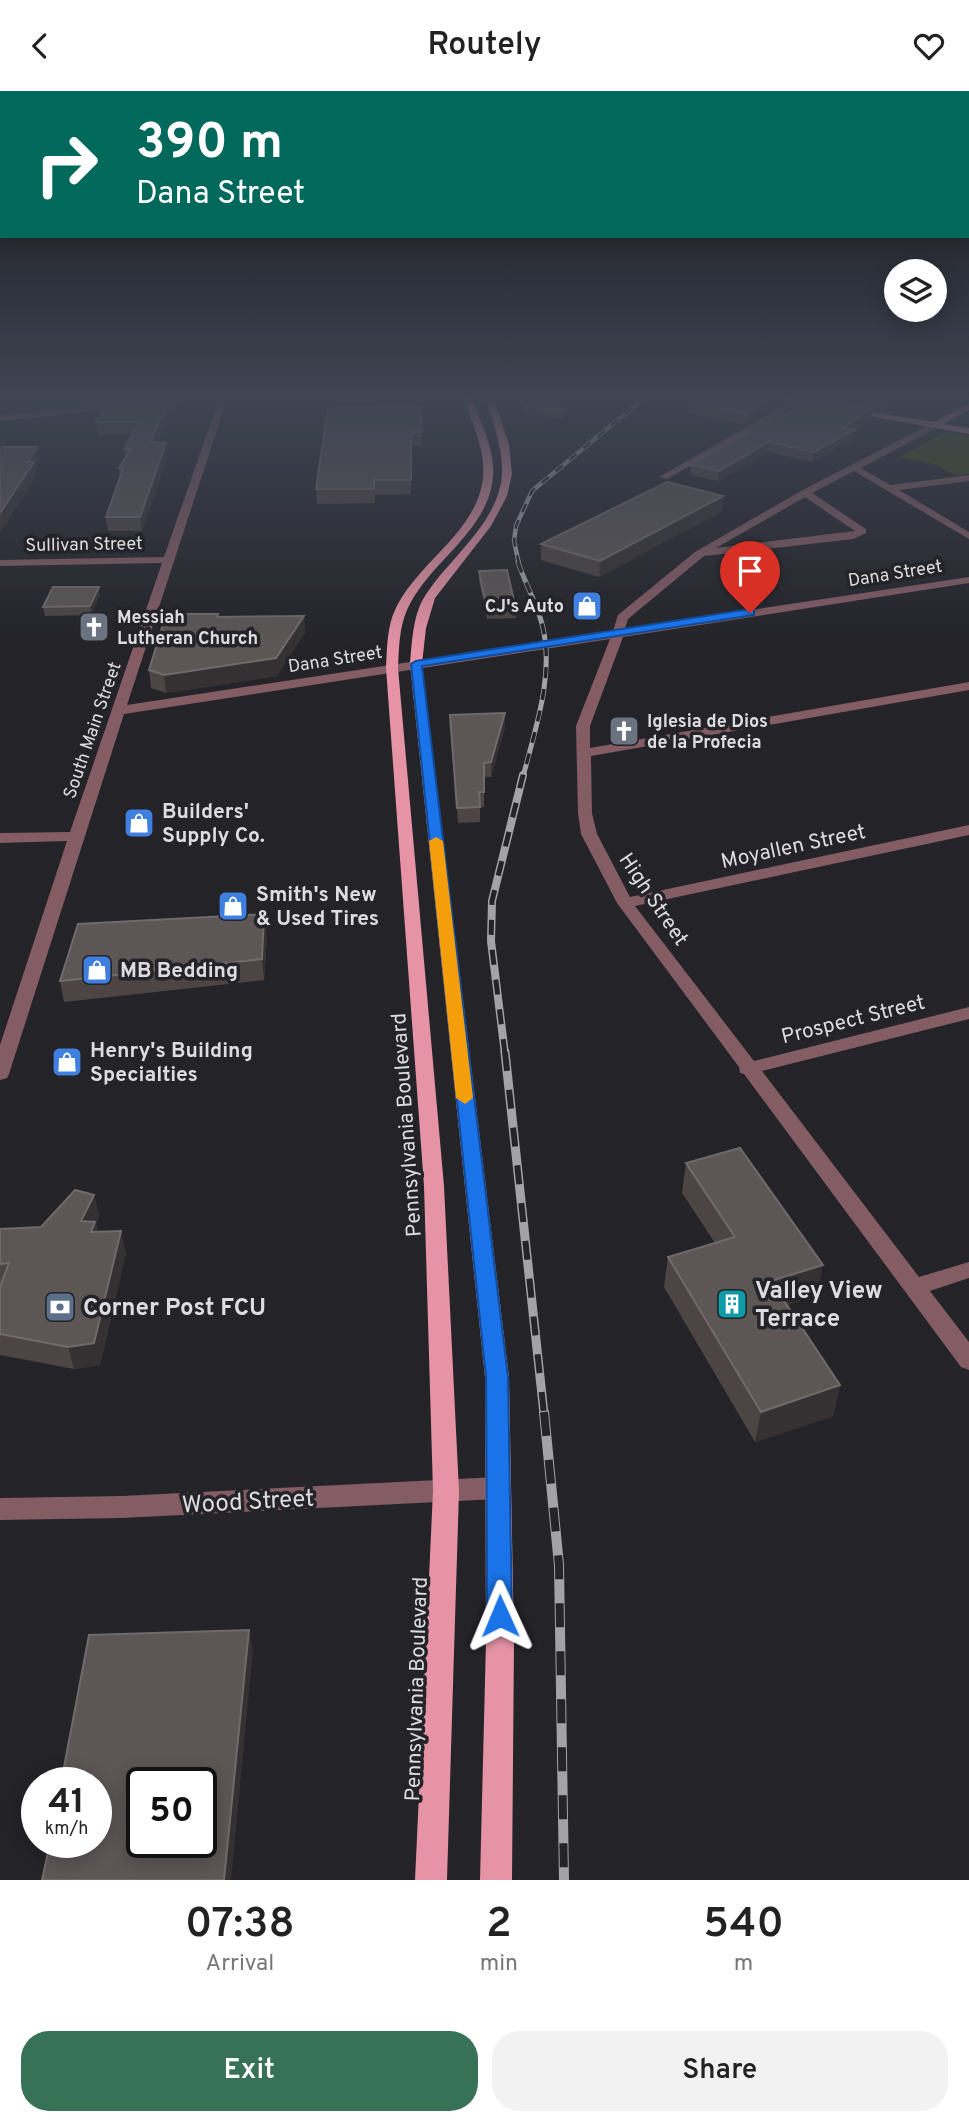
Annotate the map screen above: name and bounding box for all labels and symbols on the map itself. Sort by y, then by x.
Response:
street label: Sullivan Street [25,533,143,558]
pin [720,541,780,613]
street label: Dana Street [846,556,944,593]
shop icon: CJ's Auto [570,589,604,623]
place label: CJ's Auto [485,596,564,619]
place label: Messiah Lutheran Church [117,607,258,651]
church icon: Messiah Lutheran Church [77,610,111,644]
street label: Dana Street [286,642,384,679]
street label: South Main Street [59,659,128,802]
place label: Iglesia de Dios de la Profecia [647,711,768,755]
church icon: Iglesia de Dios de la Profecia [607,714,641,748]
place label: Builders' Supply Co. [162,799,265,850]
shop icon: Builders' Supply Co. [122,806,156,840]
street label: Moyallen Street [718,819,868,876]
street label: High Street [612,848,694,952]
place label: Smith's New & Used Tires [256,882,379,933]
shop icon: Smith's New & Used Tires [216,889,250,923]
shop icon: MB Bedding [80,953,114,987]
place label: MB Bedding [120,958,238,985]
street label: Prospect Street [779,990,928,1051]
street label: Pennsylvania Boulevard [386,1012,429,1238]
place label: Henry's Building Specialties [90,1038,253,1089]
shop icon: Henry's Building Specialties [50,1045,84,1079]
place label: Valley View Terrace [755,1277,883,1335]
building icon: Valley View Terrace [715,1287,749,1321]
bank icon: Corner Post FCU [43,1290,77,1324]
place label: Corner Post FCU [83,1294,266,1324]
street label: Wood Street [181,1485,315,1521]
street label: Pennsylvania Boulevard [400,1576,435,1802]
position arrow [463,1579,537,1653]
speed limit sign: 50 [126,1767,217,1858]

